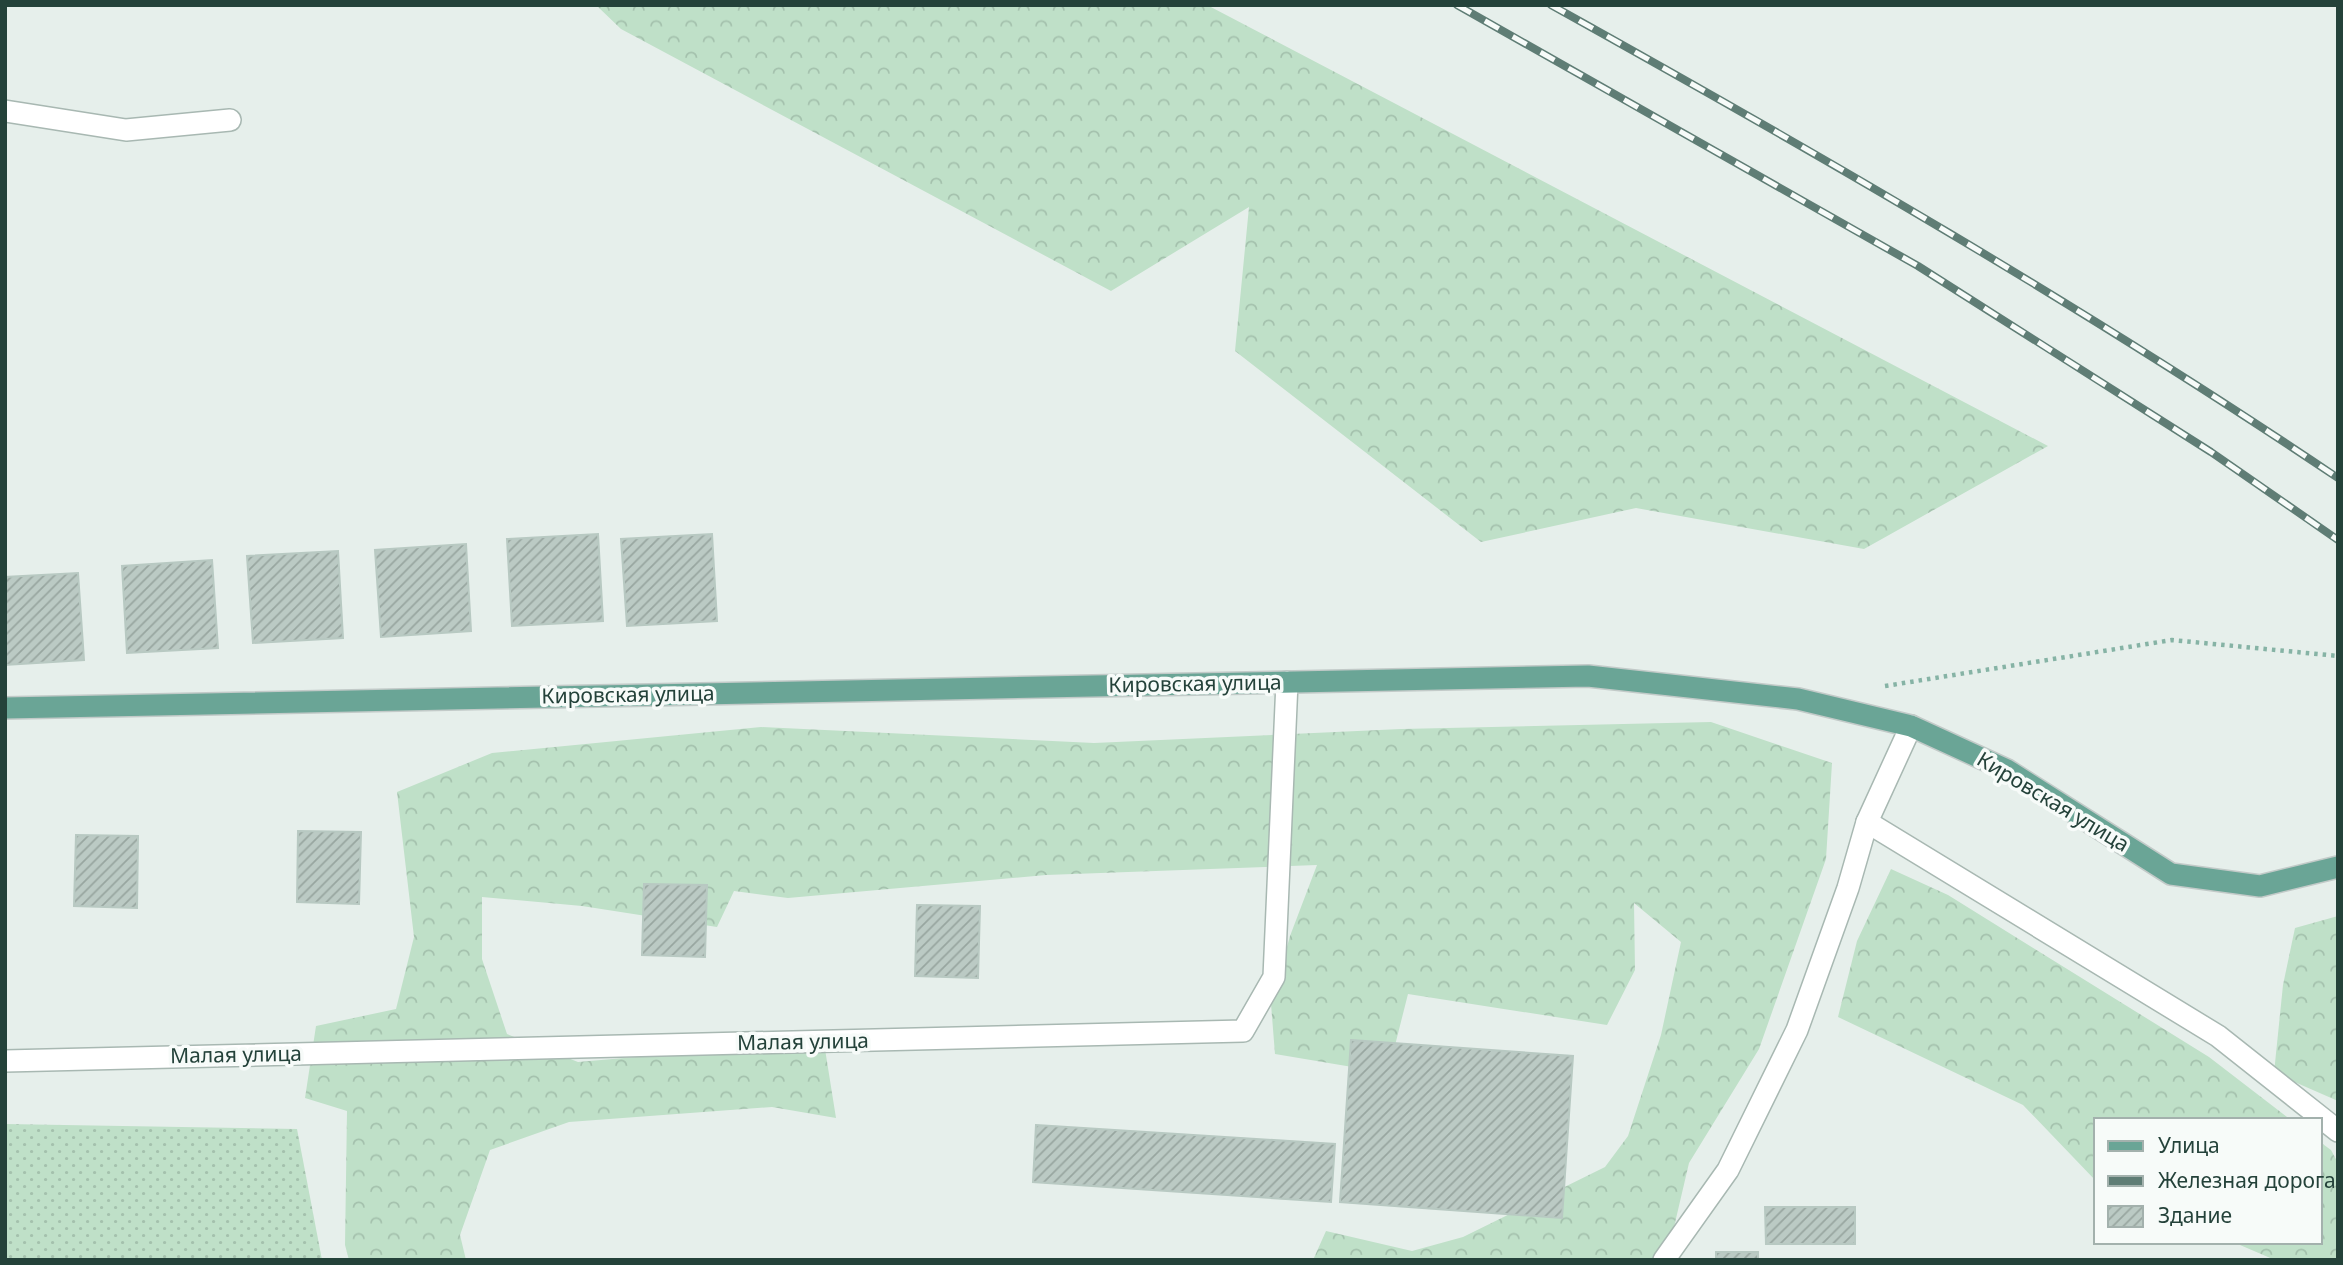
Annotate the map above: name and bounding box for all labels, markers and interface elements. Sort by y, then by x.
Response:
street label: Кировская улица [1108,667,1282,699]
street label: Кировская улица [541,678,715,710]
street label: Кировская улица [1972,745,2135,858]
street label: Малая улица [737,1026,869,1056]
street label: Малая улица [170,1039,302,1069]
legend [2094,1118,2322,1244]
text: Улица [2158,1131,2220,1159]
text: Железная дорога [2158,1166,2336,1194]
text: Здание [2158,1201,2232,1229]

